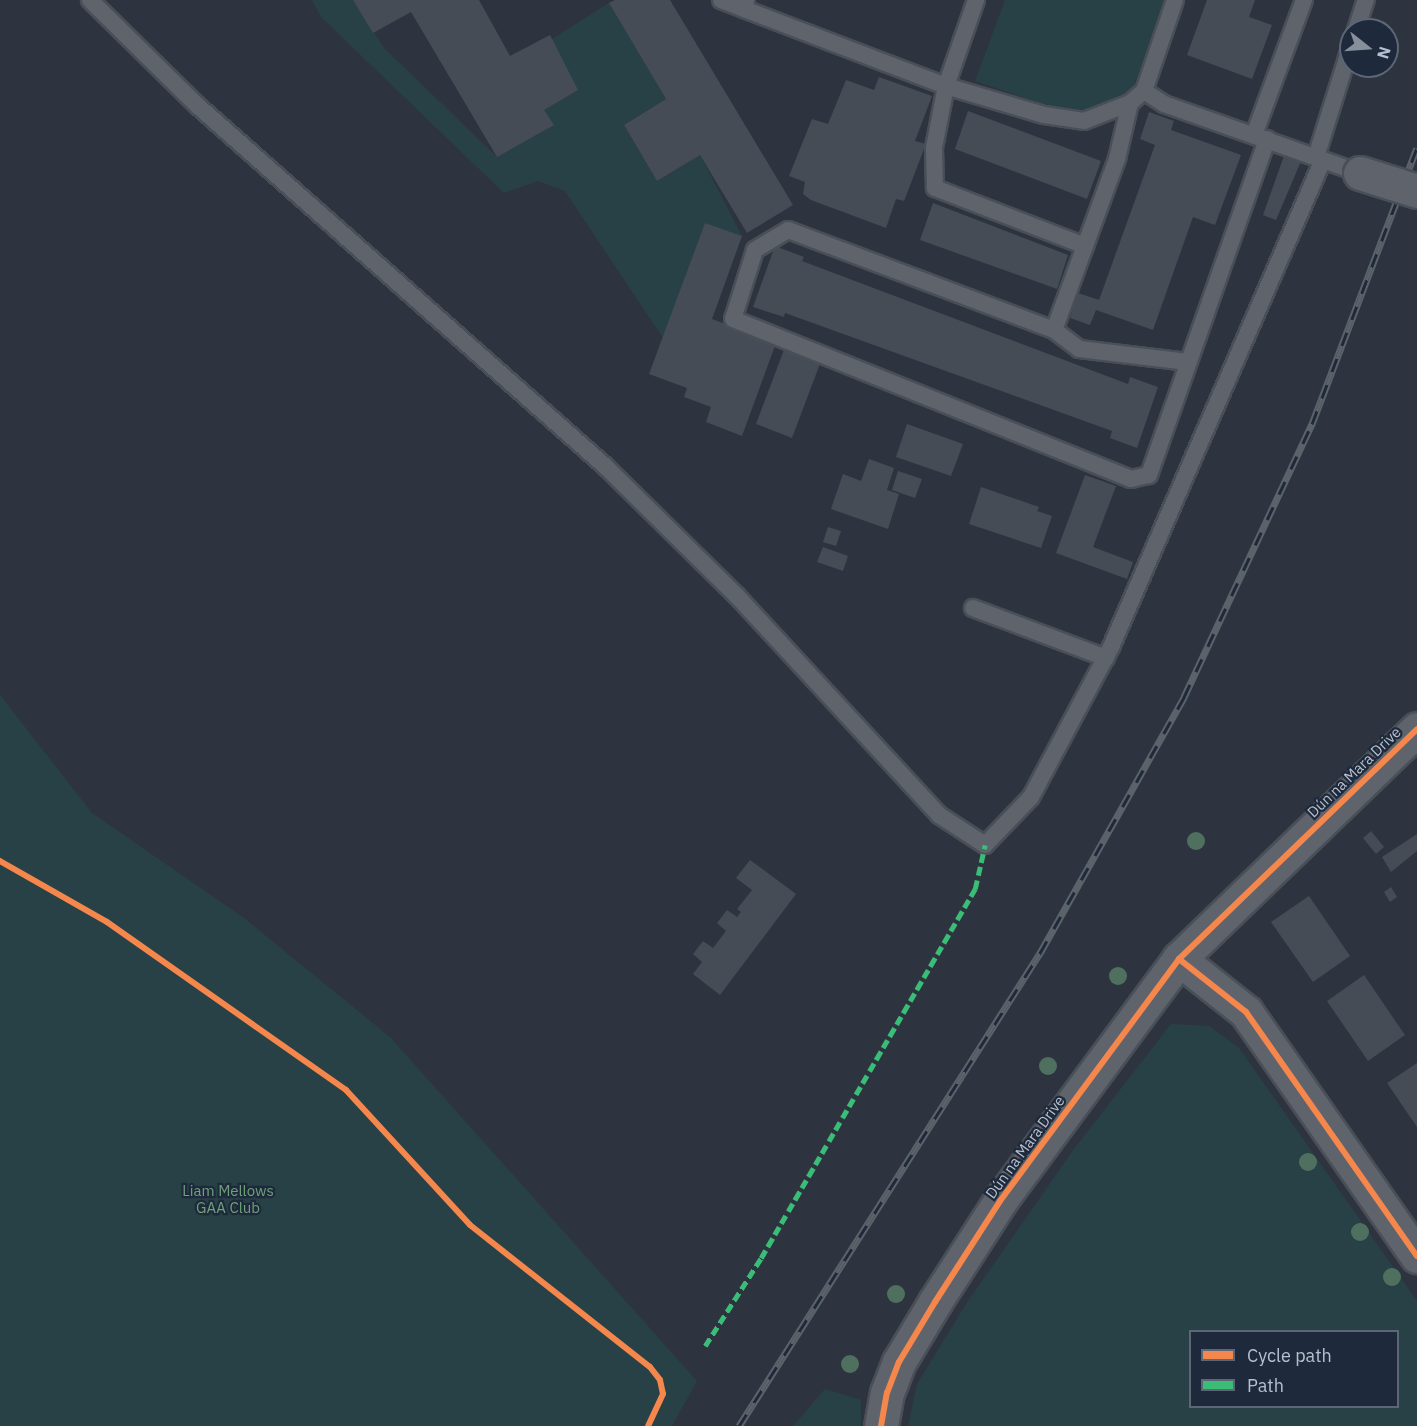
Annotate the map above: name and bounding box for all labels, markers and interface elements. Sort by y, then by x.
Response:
north arrow [1339,18,1399,78]
text: N [1373,44,1396,61]
street label: Dún na Mara Drive [1304,723,1404,821]
street label: Dún na Mara Drive [982,1092,1068,1202]
park label: Liam Mellows GAA Club [182,1181,274,1216]
legend [1189,1330,1399,1408]
text: Cycle path [1247,1344,1332,1367]
text: Path [1247,1374,1284,1397]

